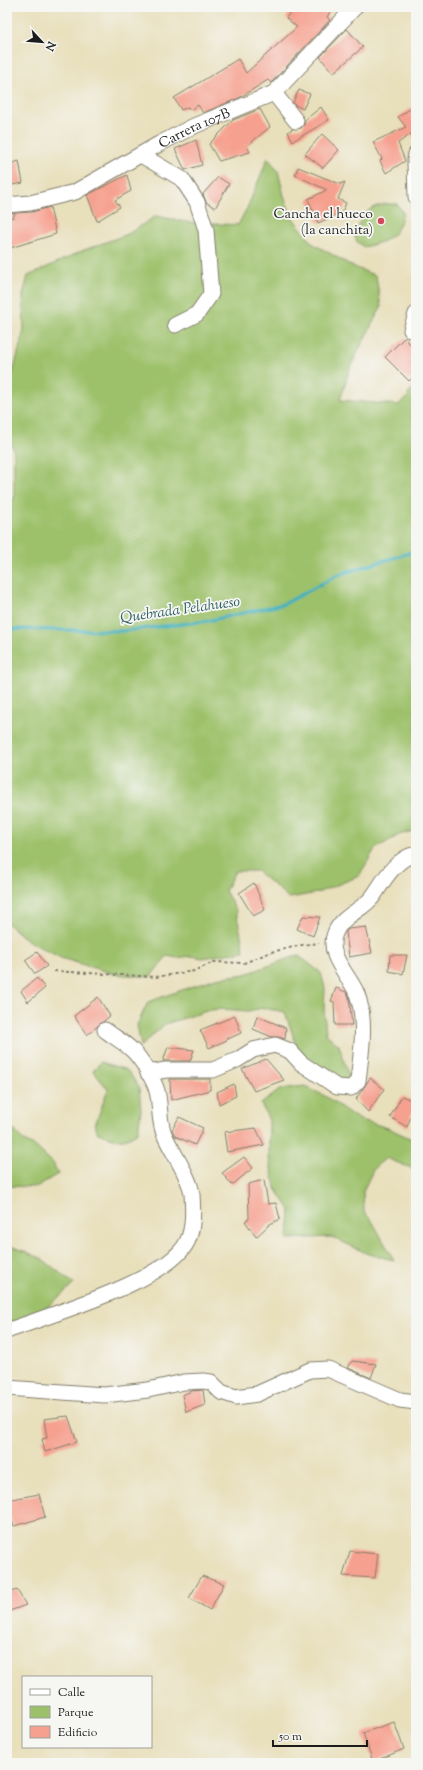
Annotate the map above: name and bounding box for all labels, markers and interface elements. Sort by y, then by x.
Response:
north arrow [22,22,62,62]
text: N [41,38,60,54]
street label: Carrera 107B [156,104,234,155]
place label: Cancha el hueco (la canchita) [273,205,373,241]
marker: Cancha el hueco (la canchita) [376,216,386,226]
water label: Quebrada Pelahueso [119,592,242,629]
legend [22,1676,152,1748]
text: Calle [58,1684,86,1702]
text: Parque [58,1704,94,1722]
scale bar [273,1722,367,1748]
text: Edificio [58,1724,98,1742]
text: 50 m [278,1728,302,1746]

